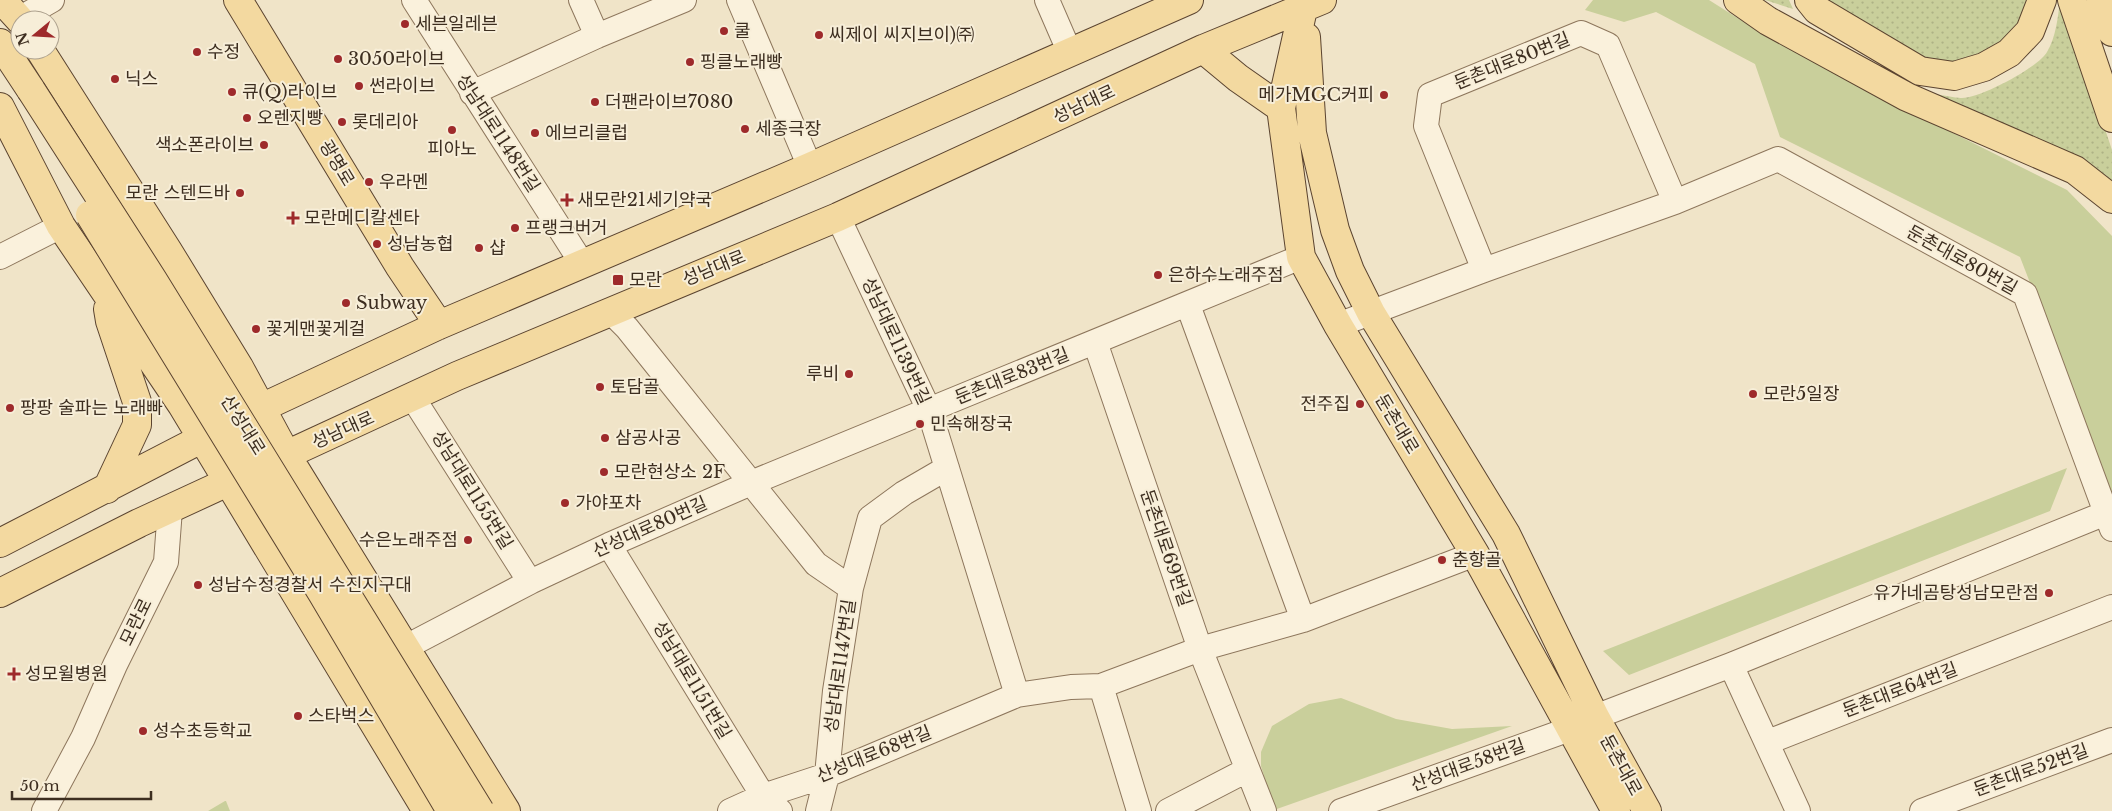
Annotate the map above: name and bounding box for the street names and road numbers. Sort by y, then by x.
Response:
street label: 둔촌대로80번길 [1451,28,1573,94]
street label: 성남대로1148번길 [452,70,544,196]
street label: 성남대로 [1049,80,1119,128]
street label: 광명로 [315,136,359,190]
street label: 둔촌대로80번길 [1903,221,2021,299]
street label: 성남대로 [679,245,749,291]
street label: 성남대로1139번길 [857,274,935,408]
street label: 둔촌대로83번길 [952,343,1072,409]
street label: 둔촌대로 [1371,390,1423,458]
street label: 산성대로 [216,391,270,459]
street label: 성남대로 [308,406,378,454]
street label: 성남대로1155번길 [427,427,517,553]
street label: 둔촌대로69번길 [1136,486,1196,610]
street label: 산성대로80번길 [589,492,711,562]
street label: 모란로 [115,595,157,649]
street label: 성남대로1147번길 [820,598,860,734]
street label: 성남대로1151번길 [648,617,736,743]
street label: 둔촌대로64번길 [1839,658,1961,722]
street label: 산성대로68번길 [813,721,935,787]
street label: 둔촌대로 [1595,731,1647,799]
street label: 산성대로58번길 [1408,734,1528,796]
street label: 둔촌대로52번길 [1971,739,2091,801]

